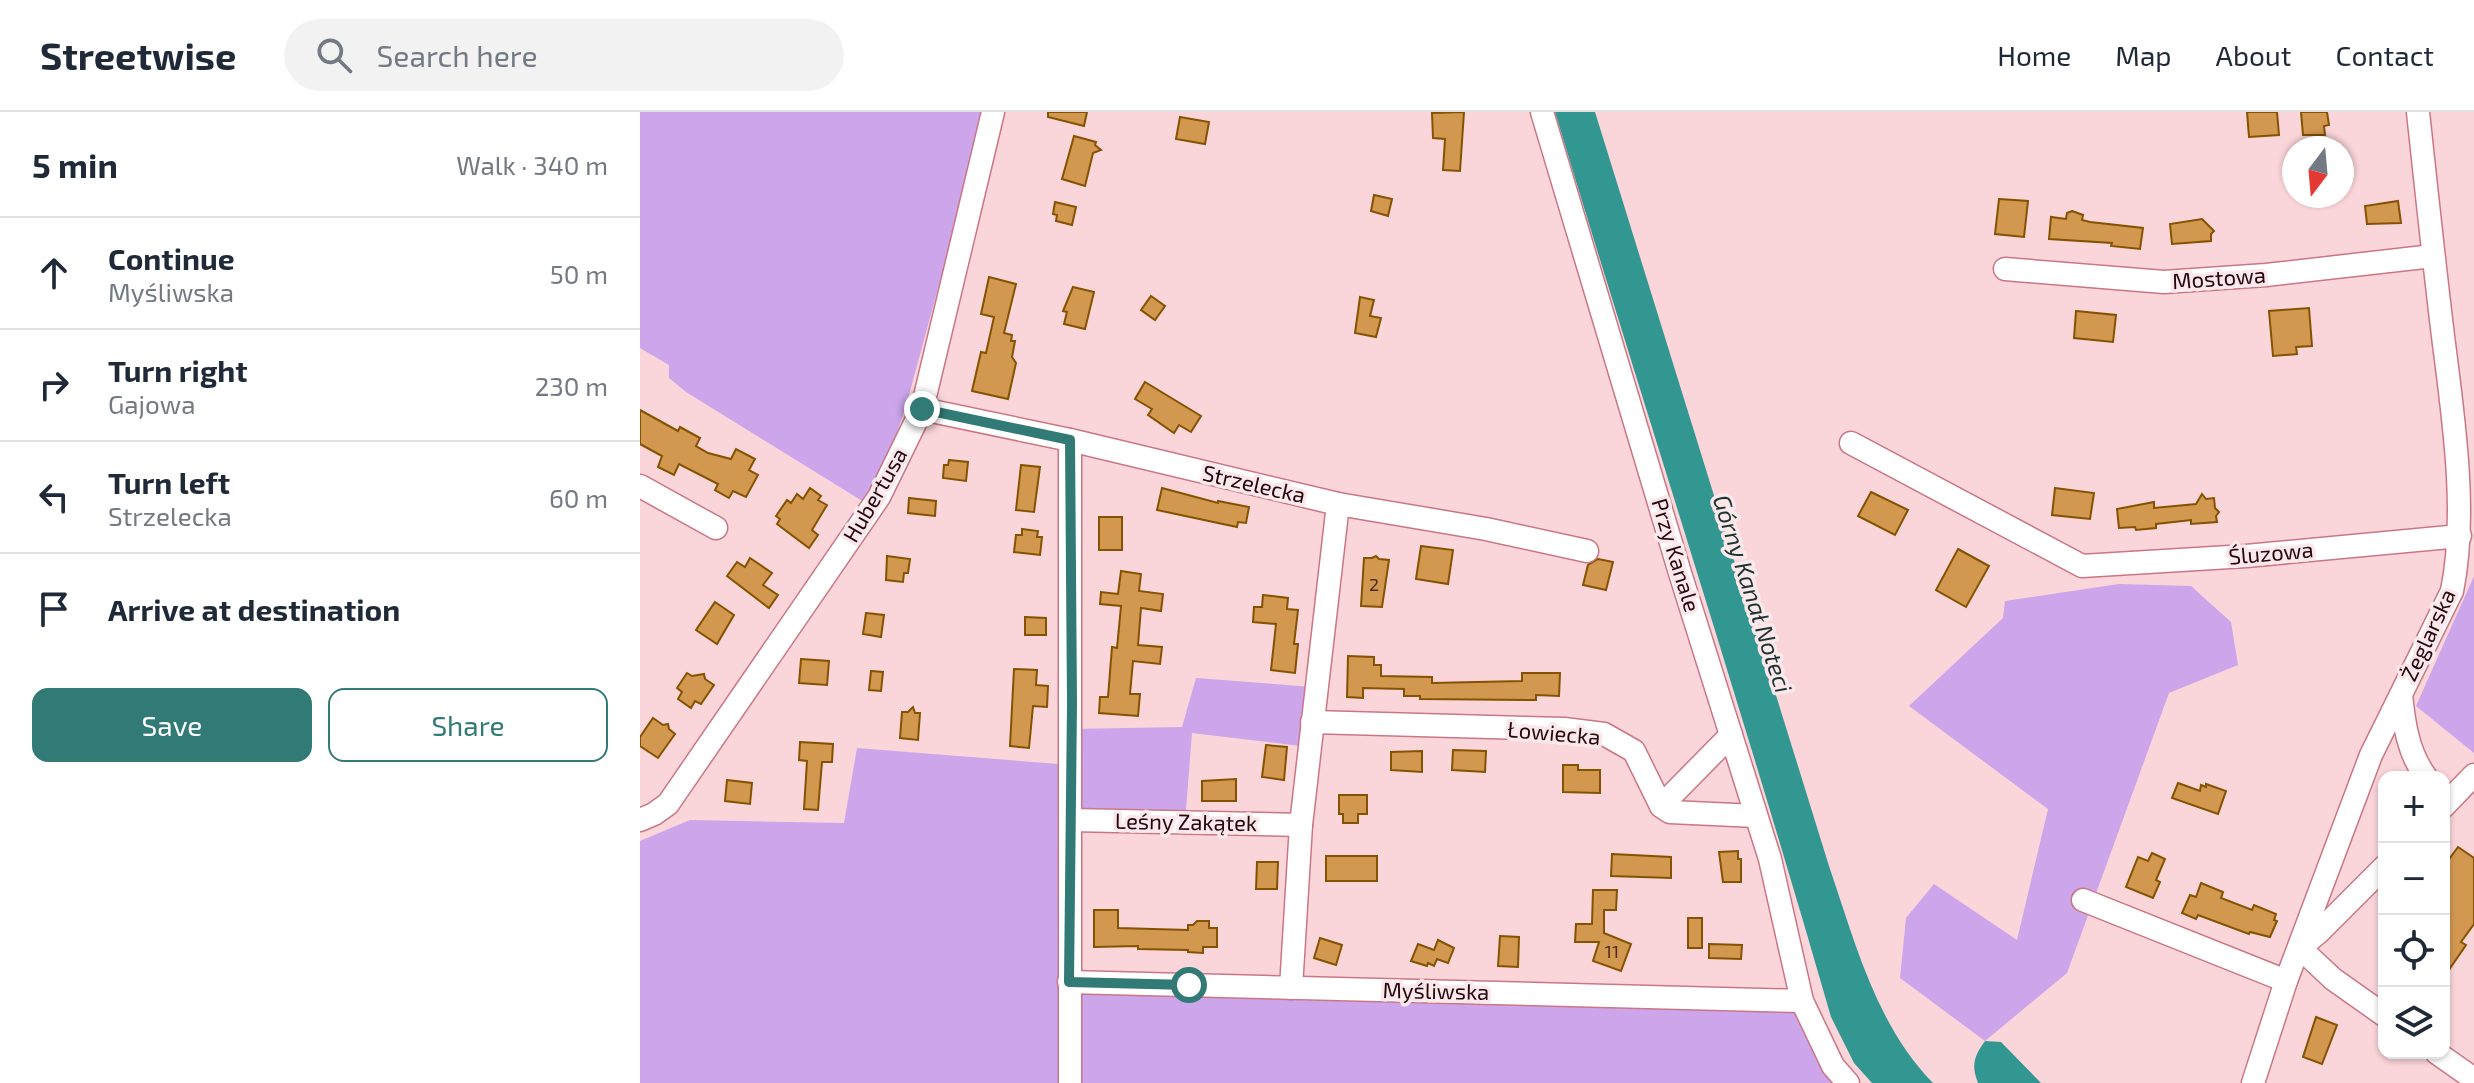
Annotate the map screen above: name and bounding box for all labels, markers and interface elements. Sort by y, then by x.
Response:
search box [284,19,844,91]
text: Streetwise [40,32,236,78]
icon: search [312,33,356,77]
text: Search here [376,37,538,73]
text: Home [1997,38,2071,72]
text: Map [2115,38,2172,72]
text: About [2216,38,2291,72]
text: Contact [2335,38,2434,72]
north arrow [2282,136,2354,208]
text: 5 min [32,144,118,185]
text: Walk · 340 m [456,149,608,180]
text: Continue [108,240,235,276]
icon: ahead [32,251,76,295]
text: 50 m [550,258,608,289]
street label: Mostowa [2171,261,2267,293]
text: Myśliwska [108,276,234,307]
text: Turn right [108,352,248,388]
icon: right [32,363,76,407]
text: 230 m [535,370,608,401]
text: Gajowa [108,388,195,419]
route end [904,391,940,427]
street label: Hubertusa [837,443,912,546]
street label: Strzelecka [1200,459,1308,507]
text: Turn left [108,464,230,500]
icon: left [32,475,76,519]
text: 60 m [549,482,608,513]
water label: Górny Kanał Noteci [1708,491,1799,696]
street label: Przy Kanale [1647,495,1707,615]
text: Strzelecka [108,500,232,531]
street label: Śluzowa [2227,535,2314,569]
house number: 2 [1369,573,1379,595]
street label: Żeglarska [2395,584,2460,685]
icon: arrive [32,587,76,631]
text: Arrive at destination [108,591,400,627]
button: Save [32,688,312,762]
button: Share [328,688,608,762]
street label: Łowiecka [1506,715,1602,749]
map controls [2378,771,2450,1059]
button: + [2378,771,2450,843]
street label: Leśny Zakątek [1115,807,1257,835]
button: − [2378,843,2450,915]
button: locate [2378,915,2450,987]
house number: 11 [1605,940,1619,962]
route start [1171,967,1207,1003]
street label: Myśliwska [1382,976,1490,1004]
button: layers [2378,987,2450,1059]

